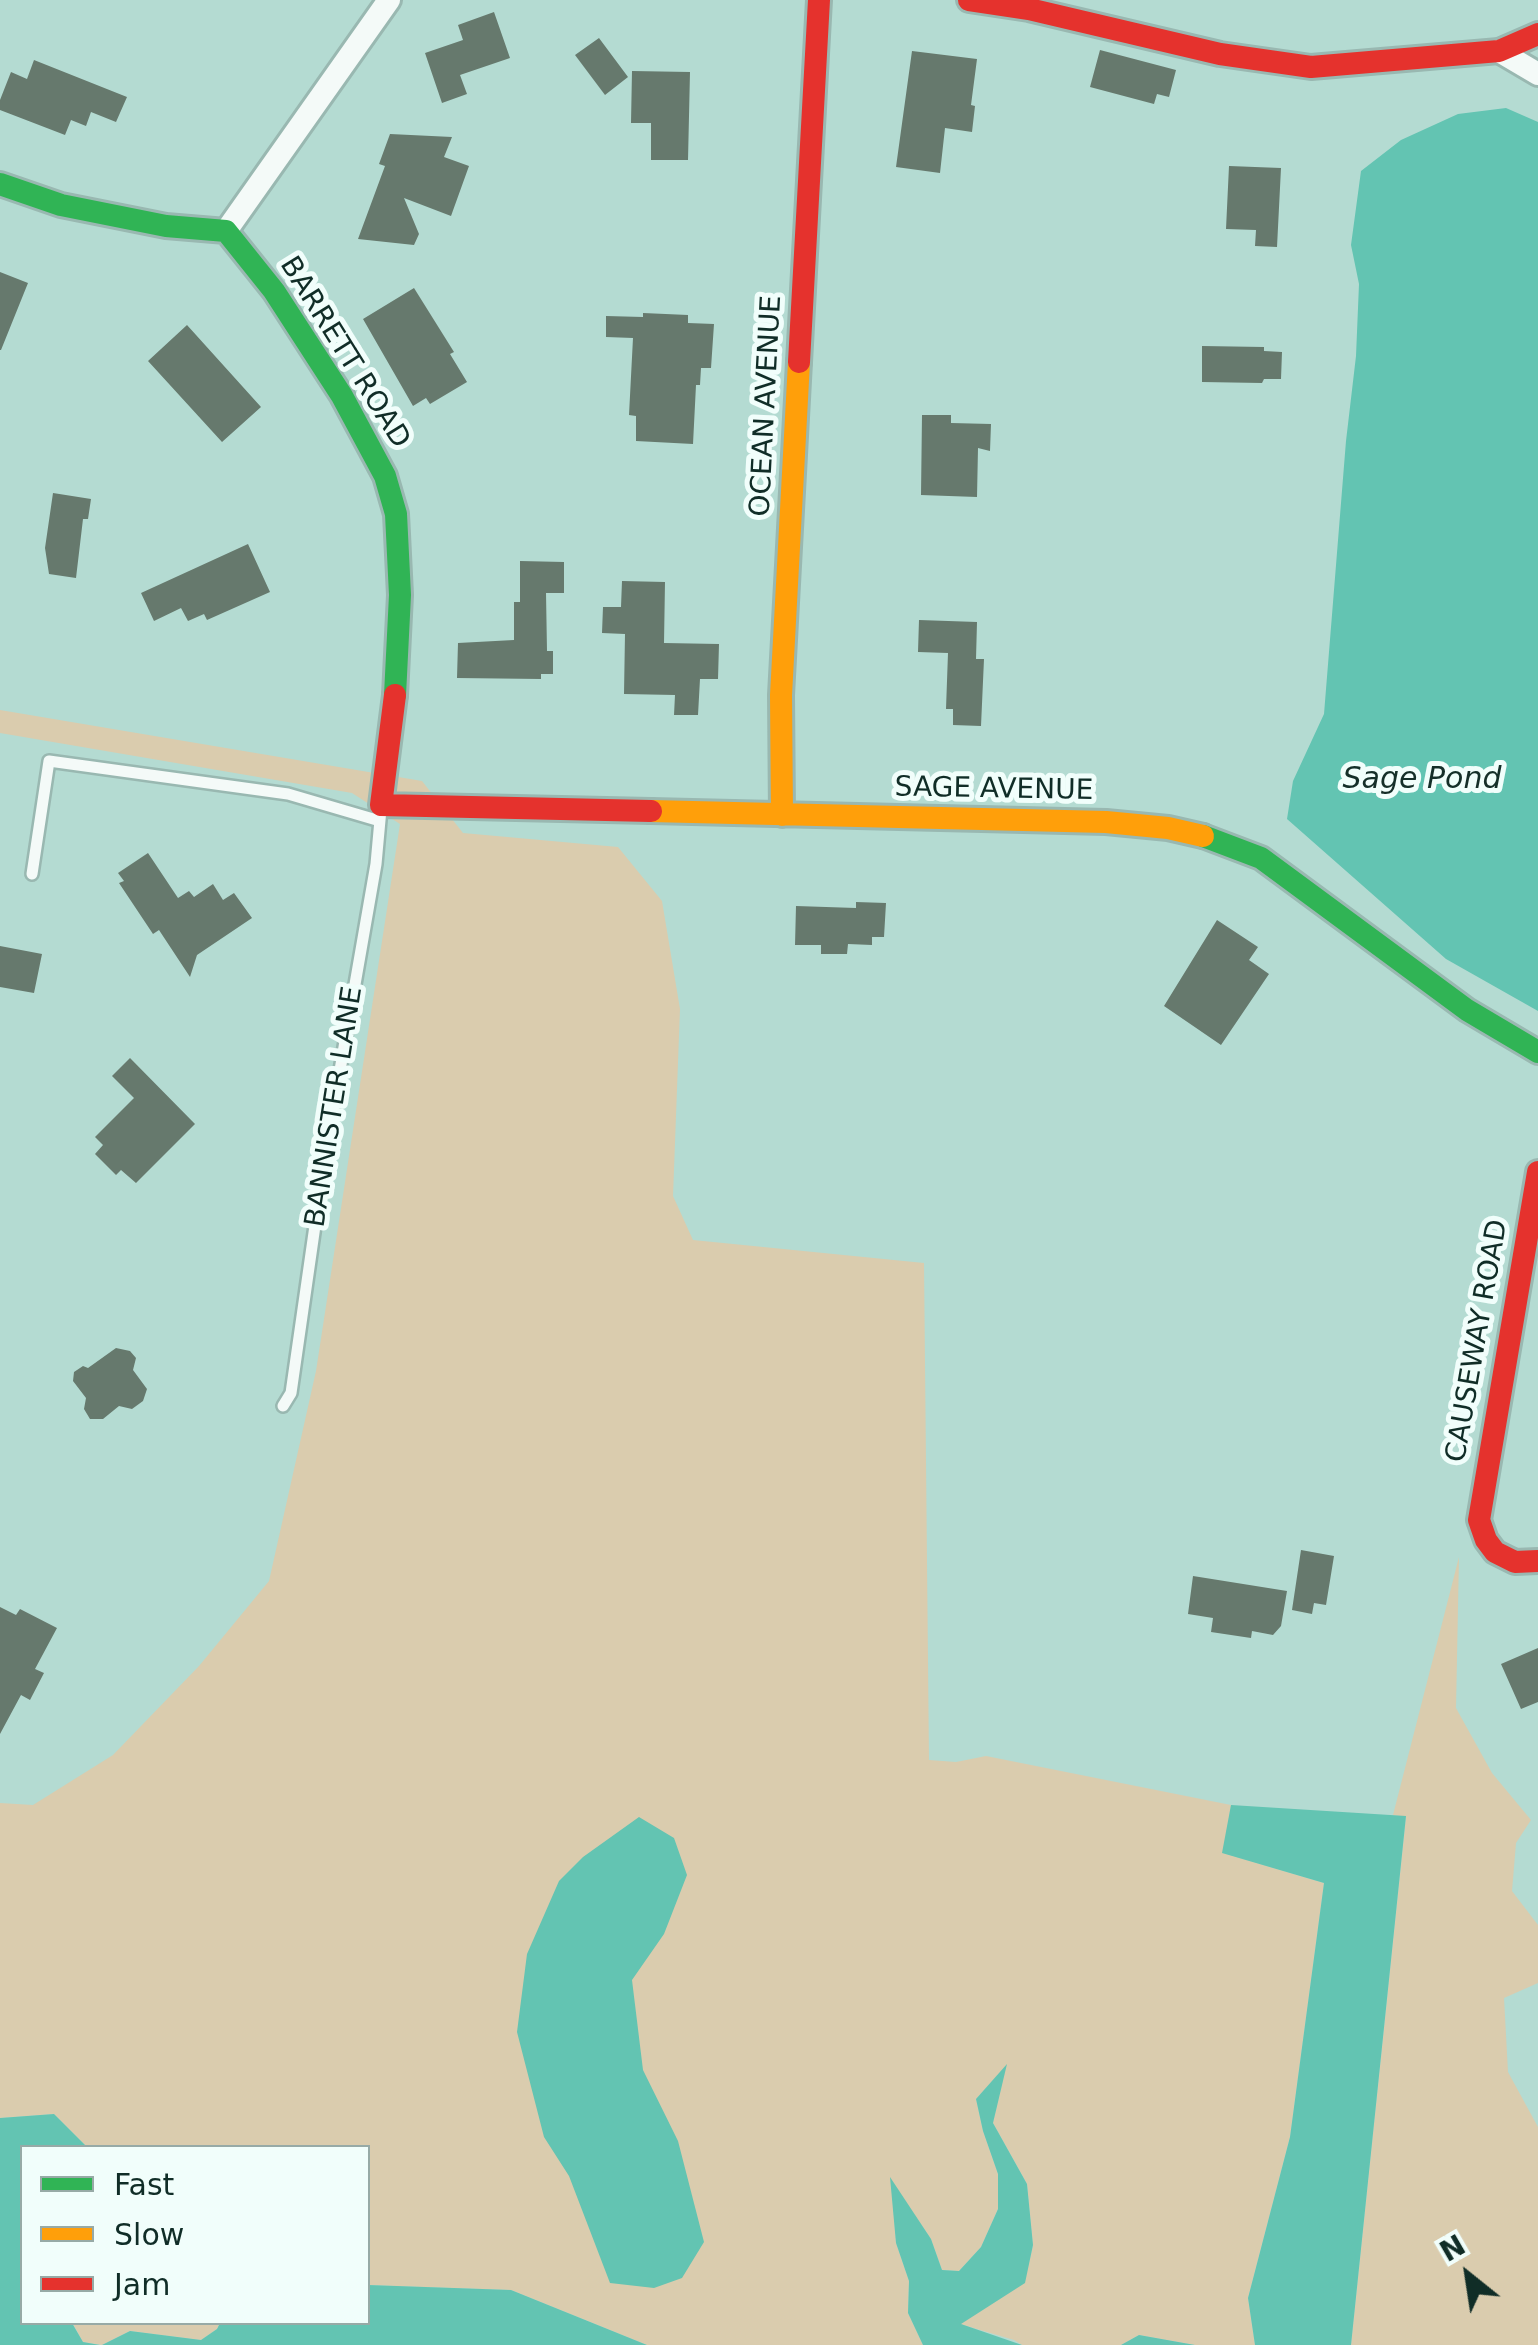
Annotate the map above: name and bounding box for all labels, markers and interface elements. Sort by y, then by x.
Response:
street label: BARRETT ROAD [272,251,416,455]
street label: OCEAN AVENUE [744,294,790,518]
water label: Sage Pond [1343,762,1501,798]
street label: SAGE AVENUE [894,771,1094,809]
street label: BANNISTER LANE [299,984,371,1230]
street label: CAUSEWAY ROAD [1440,1217,1516,1465]
legend [20,2145,370,2325]
text: Fast [114,2167,174,2202]
text: Slow [114,2217,184,2252]
north arrow [1418,2225,1518,2325]
text: N [1434,2228,1471,2269]
text: Jam [114,2267,170,2302]

